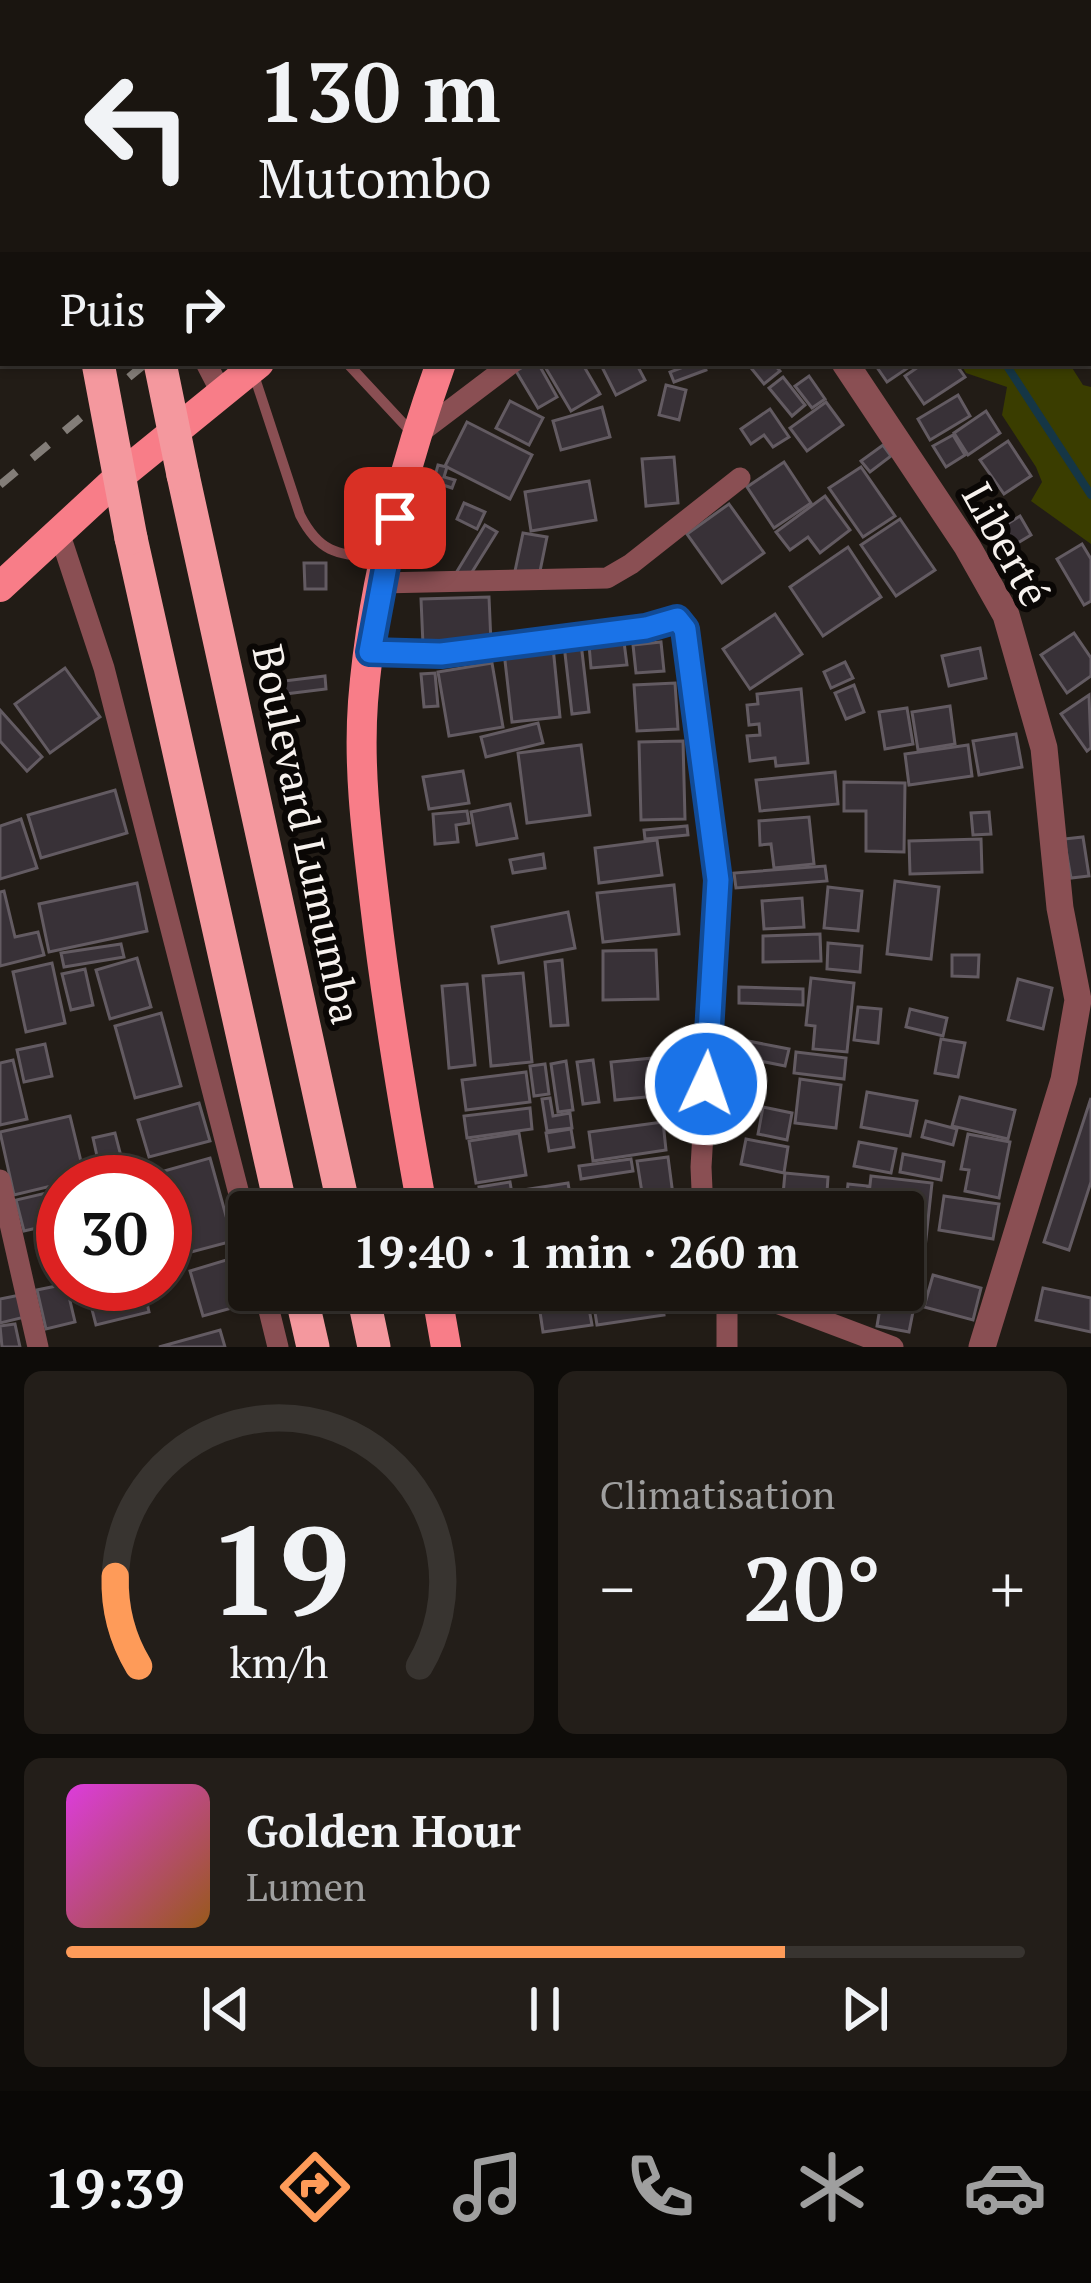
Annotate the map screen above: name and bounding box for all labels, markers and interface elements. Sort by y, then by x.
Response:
text: 130 m [258,35,501,146]
icon: left [60,48,216,204]
text: Mutombo [258,142,492,213]
icon: right [170,276,236,342]
text: Puis [60,279,146,339]
pin [344,467,446,569]
street label: Liberté [950,472,1064,616]
icon: arrive [362,485,428,551]
street label: Boulevard Lumumba [240,639,376,1029]
position arrow [643,1021,769,1147]
speed limit sign: 30 [36,1155,192,1311]
text: 19:40 · 1 min · 260 m [353,1221,799,1281]
text: Climatisation [600,1468,835,1520]
text: 19 [208,1485,349,1651]
text: 20° [743,1527,882,1647]
text: − [600,1544,635,1632]
text: + [990,1544,1025,1632]
text: km/h [229,1632,328,1689]
text: Golden Hour [246,1800,521,1860]
text: Lumen [246,1860,366,1912]
icon: previous [193,1976,259,2042]
icon: pause [512,1976,578,2042]
icon: next [832,1976,898,2042]
icon: directions [273,2145,357,2229]
icon: music [446,2145,530,2229]
icon: phone [618,2145,702,2229]
icon: climate [790,2145,874,2229]
icon: car [963,2145,1047,2229]
text: 19:39 [44,2152,185,2223]

